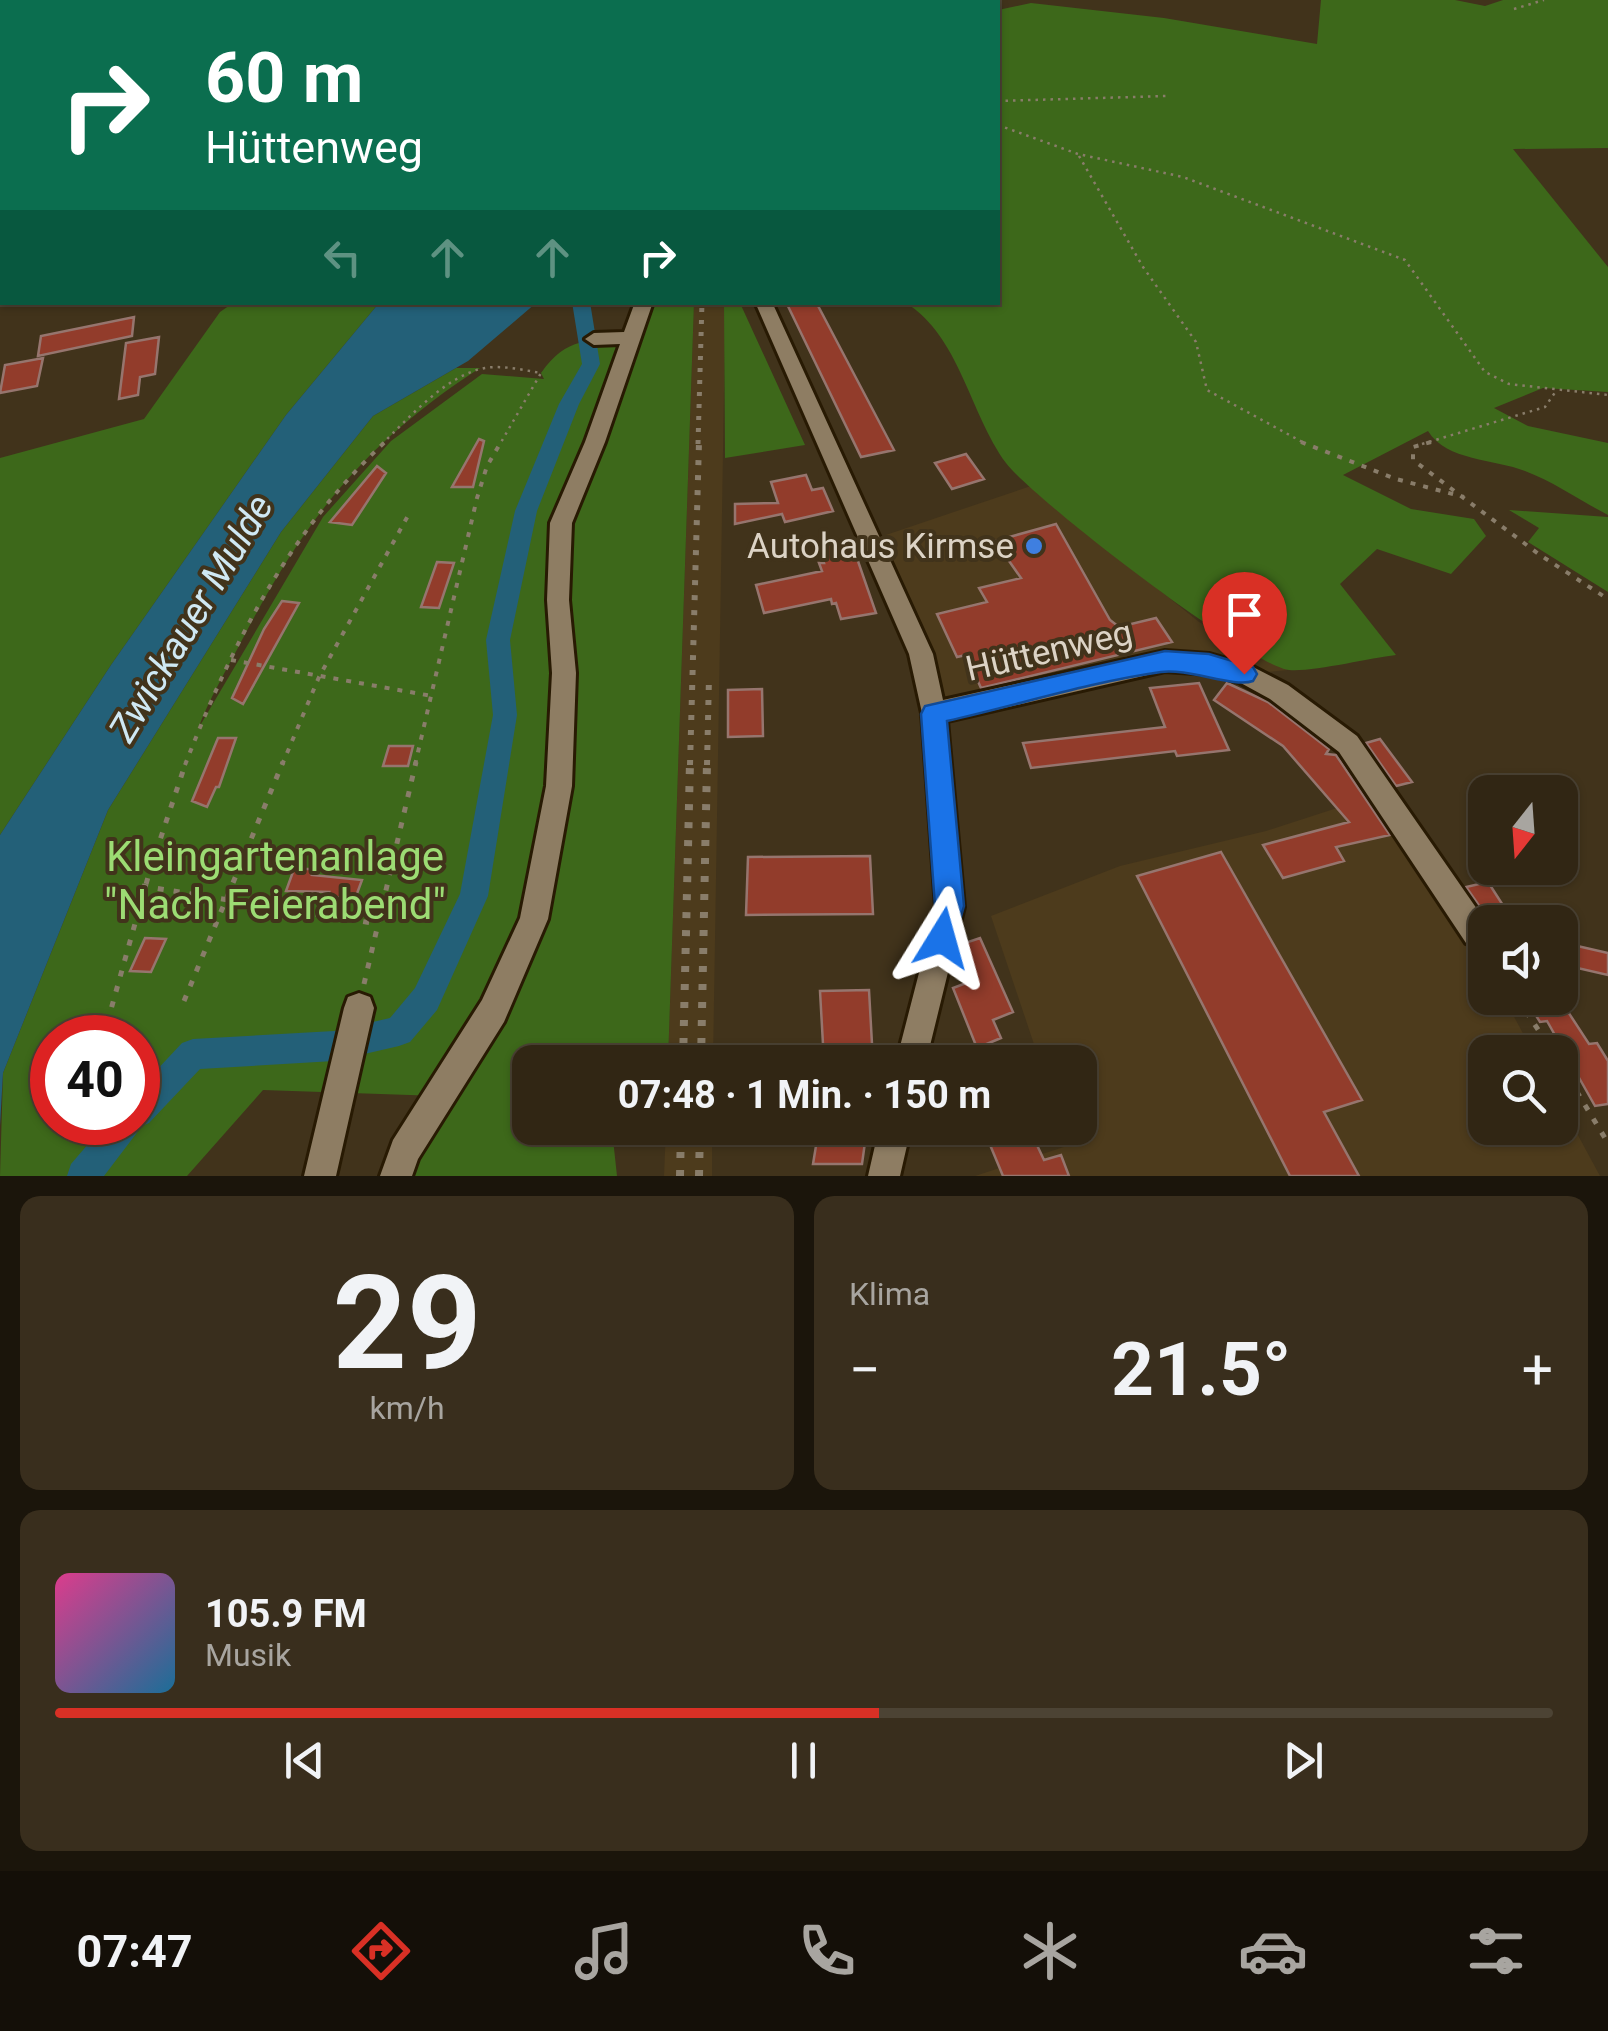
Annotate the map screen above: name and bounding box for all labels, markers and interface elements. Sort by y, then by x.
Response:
text: 60 m [205,37,363,119]
icon: right [40,40,170,170]
text: Hüttenweg [205,121,423,174]
icon: left [315,230,370,285]
icon: ahead [420,230,475,285]
icon: ahead [525,230,580,285]
icon: right [630,230,685,285]
water label: Zwickauer Mulde [100,487,282,750]
place label: Autohaus Kirmse [747,526,1014,567]
marker: Autohaus Kirmse [1023,535,1045,557]
pin [1202,572,1287,675]
icon: arrive [1217,587,1272,642]
street label: Hüttenweg [962,612,1136,690]
north arrow [1468,775,1578,885]
map controls [1468,775,1578,1145]
park label: Kleingartenanlage "Nach Feierabend" [104,832,446,929]
position arrow [890,886,994,990]
button: sound [1468,905,1578,1015]
speed limit sign: 40 [30,1015,160,1145]
button: search [1468,1035,1578,1145]
text: 07:48 · 1 Min. · 150 m [618,1073,991,1117]
text: 29 [332,1247,482,1400]
text: Klima [849,1275,930,1313]
text: 21.5° [1111,1325,1291,1413]
text: − [849,1338,880,1402]
text: + [1522,1338,1553,1402]
text: km/h [369,1389,445,1427]
text: 105.9 FM [205,1592,367,1636]
text: Musik [205,1636,291,1674]
icon: previous [277,1733,332,1788]
icon: pause [776,1733,831,1788]
icon: next [1276,1733,1331,1788]
icon: directions [346,1916,416,1986]
icon: music [569,1916,639,1986]
icon: phone [792,1916,862,1986]
icon: climate [1015,1916,1085,1986]
icon: car [1238,1916,1308,1986]
icon: filters [1461,1916,1531,1986]
text: 07:47 [77,1925,193,1978]

